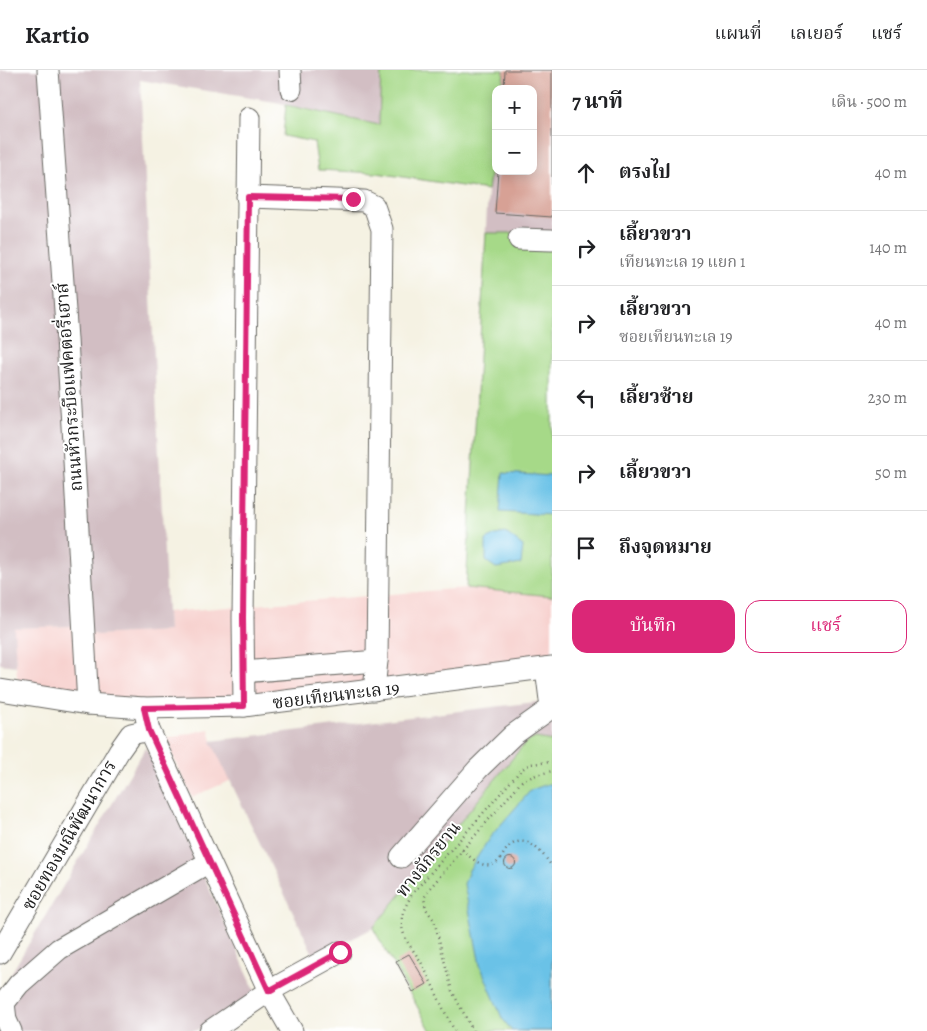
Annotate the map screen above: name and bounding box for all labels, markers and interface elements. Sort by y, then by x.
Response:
text: Kartio [25,19,89,51]
text: แผนที่ [714,21,762,45]
text: เลเยอร์ [790,21,843,45]
text: แชร์ [871,21,902,45]
map controls [492,85,537,175]
button: + [492,85,537,130]
text: 7 นาที [572,87,623,115]
text: เดิน · 500 m [831,91,907,113]
button: − [492,130,537,175]
icon: ahead [572,159,600,187]
text: ตรงไป [619,159,671,185]
text: 40 m [875,162,907,184]
route end [342,188,365,211]
text: เลี้ยวขวา [619,221,691,247]
icon: right [572,234,600,262]
text: 140 m [869,237,907,259]
text: เทียนทะเล 19 แยก 1 [619,251,746,273]
street label: ถนนหัวกระบือแฟคตอรี่เฮาส์ [48,282,88,492]
text: เลี้ยวขวา [619,296,691,322]
icon: right [572,309,600,337]
text: 40 m [875,312,907,334]
text: ซอยเทียนทะเล 19 [619,326,733,348]
icon: left [572,384,600,412]
text: เลี้ยวซ้าย [619,384,693,410]
text: 230 m [868,387,907,409]
icon: right [572,459,600,487]
text: เลี้ยวขวา [619,459,691,485]
text: 50 m [875,462,907,484]
icon: arrive [572,534,600,562]
text: ถึงจุดหมาย [619,534,712,560]
button: บันทึก [572,600,735,653]
button: แชร์ [745,600,907,653]
street label: ซอยเทียนทะเล 19 [271,675,401,715]
street label: ซอยทองมณีพัฒนาการ [16,755,122,915]
street label: ทางจักรยาน [390,816,466,902]
route start [329,941,352,964]

